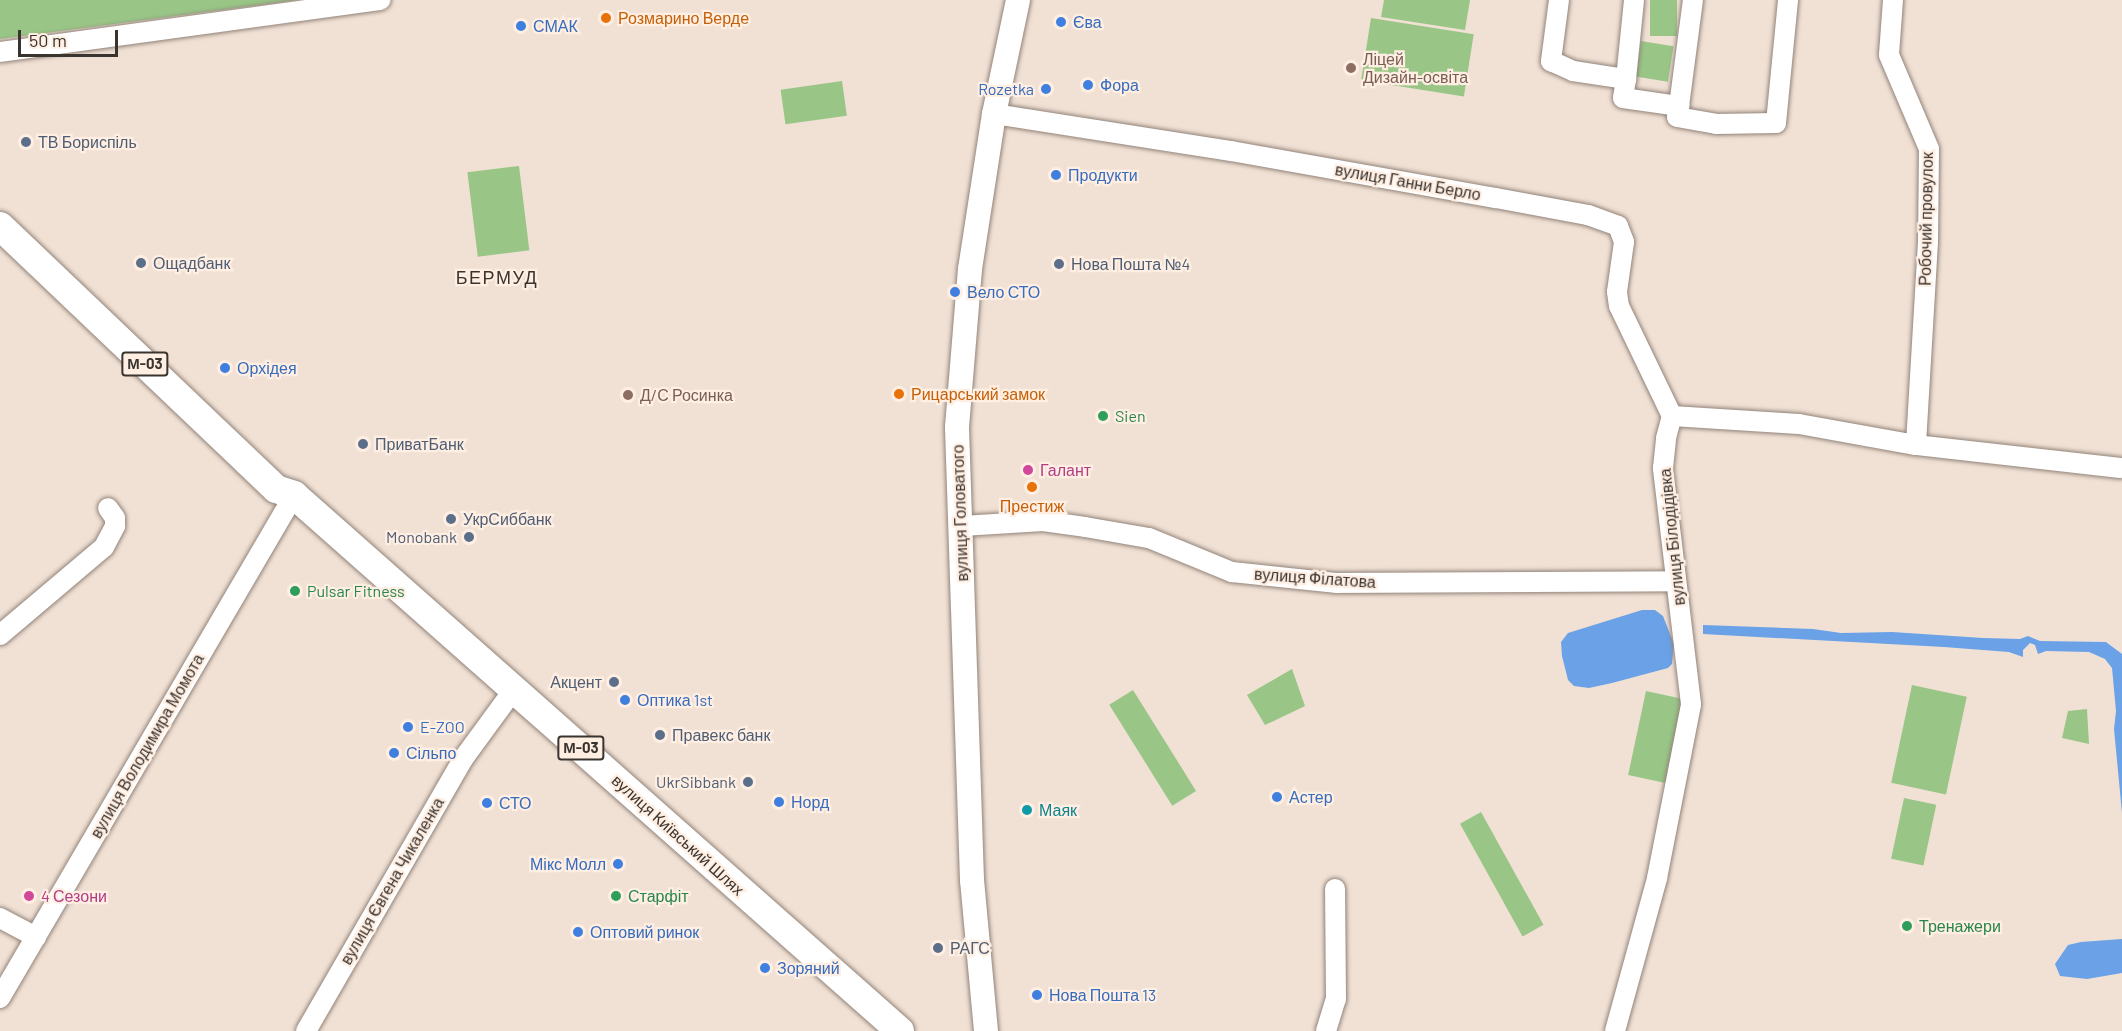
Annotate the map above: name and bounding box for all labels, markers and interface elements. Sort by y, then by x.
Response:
place label: Розмарино Верде [618,8,749,28]
marker: Розмарино Верде [599,11,613,25]
place label: Єва [1073,12,1102,32]
marker: Єва [1054,15,1068,29]
place label: СМАК [533,16,578,36]
scale bar [21,18,122,56]
marker: СМАК [514,19,528,33]
text: 50 m [29,29,67,51]
place label: Ліцей Дизайн-освіта [1363,49,1468,87]
marker: Ліцей Дизайн-освіта [1344,61,1358,75]
place label: Фора [1100,75,1139,95]
marker: Фора [1081,78,1095,92]
place label: Rozetka [978,79,1034,99]
marker: Rozetka [1039,82,1053,96]
place label: ТВ Бориспіль [38,132,137,152]
marker: ТВ Бориспіль [19,135,33,149]
street label: Робочий провулок [1915,152,1937,286]
street label: вулиця Ганни Берло [1334,160,1482,204]
place label: Продукти [1068,165,1138,185]
marker: Продукти [1049,168,1063,182]
place label: Ощадбанк [153,253,230,273]
place label: Нова Пошта №4 [1071,254,1190,274]
marker: Ощадбанк [134,256,148,270]
marker: Нова Пошта №4 [1052,257,1066,271]
district label: БЕРМУД [456,266,538,288]
place label: Вело СТО [967,282,1040,302]
marker: Вело СТО [948,285,962,299]
road number: М-03 [121,352,169,376]
place label: Орхідея [237,358,297,378]
marker: Орхідея [218,361,232,375]
place label: Рицарський замок [911,384,1045,404]
place label: Д/С Росинка [640,385,733,405]
marker: Рицарський замок [892,387,906,401]
marker: Д/С Росинка [621,388,635,402]
place label: Sien [1115,406,1146,426]
marker: Sien [1096,409,1110,423]
place label: ПриватБанк [375,434,464,454]
marker: ПриватБанк [356,437,370,451]
street label: вулиця Головатого [948,444,972,582]
place label: Галант [1040,460,1091,480]
marker: Галант [1021,463,1035,477]
street label: вулиця Білодідівка [1655,468,1689,606]
marker: Престиж [1025,480,1039,494]
place label: Престиж [1000,496,1064,516]
place label: УкрСиббанк [463,509,552,529]
marker: УкрСиббанк [444,512,458,526]
place label: Monobank [386,527,457,547]
marker: Monobank [462,530,476,544]
street label: вулиця Філатова [1253,564,1377,592]
place label: Pulsar Fitness [307,581,405,601]
marker: Pulsar Fitness [288,584,302,598]
street label: вулиця Володимира Момота [86,650,208,842]
place label: Акцент [550,672,602,692]
marker: Акцент [607,675,621,689]
place label: Оптика 1st [637,690,713,710]
marker: Оптика 1st [618,693,632,707]
place label: E-ZOO [420,717,465,737]
marker: E-ZOO [401,720,415,734]
place label: Правекс банк [672,725,770,745]
marker: Правекс банк [653,728,667,742]
road number: М-03 [557,736,605,760]
place label: Сільпо [406,743,456,763]
marker: Сільпо [387,746,401,760]
street label: вулиця Київський Шлях [608,771,748,899]
place label: UkrSibbank [656,772,736,792]
marker: UkrSibbank [741,775,755,789]
place label: Астер [1289,787,1333,807]
marker: Астер [1270,790,1284,804]
place label: Норд [791,792,829,812]
place label: СТО [499,793,532,813]
street label: вулиця Євгена Чикаленка [336,794,448,968]
marker: Норд [772,795,786,809]
marker: СТО [480,796,494,810]
place label: Маяк [1039,800,1077,820]
marker: Маяк [1020,803,1034,817]
place label: Мікс Молл [530,854,606,874]
marker: Мікс Молл [611,857,625,871]
place label: 4 Сезони [41,886,107,906]
place label: Старфіт [628,886,689,906]
marker: 4 Сезони [22,889,36,903]
marker: Старфіт [609,889,623,903]
place label: Тренажери [1919,916,2001,936]
marker: Тренажери [1900,919,1914,933]
place label: Оптовий ринок [590,922,699,942]
marker: Оптовий ринок [571,925,585,939]
place label: РАГС [950,938,990,958]
marker: РАГС [931,941,945,955]
place label: Зоряний [777,958,840,978]
marker: Зоряний [758,961,772,975]
place label: Нова Пошта 13 [1049,985,1156,1005]
marker: Нова Пошта 13 [1030,988,1044,1002]

